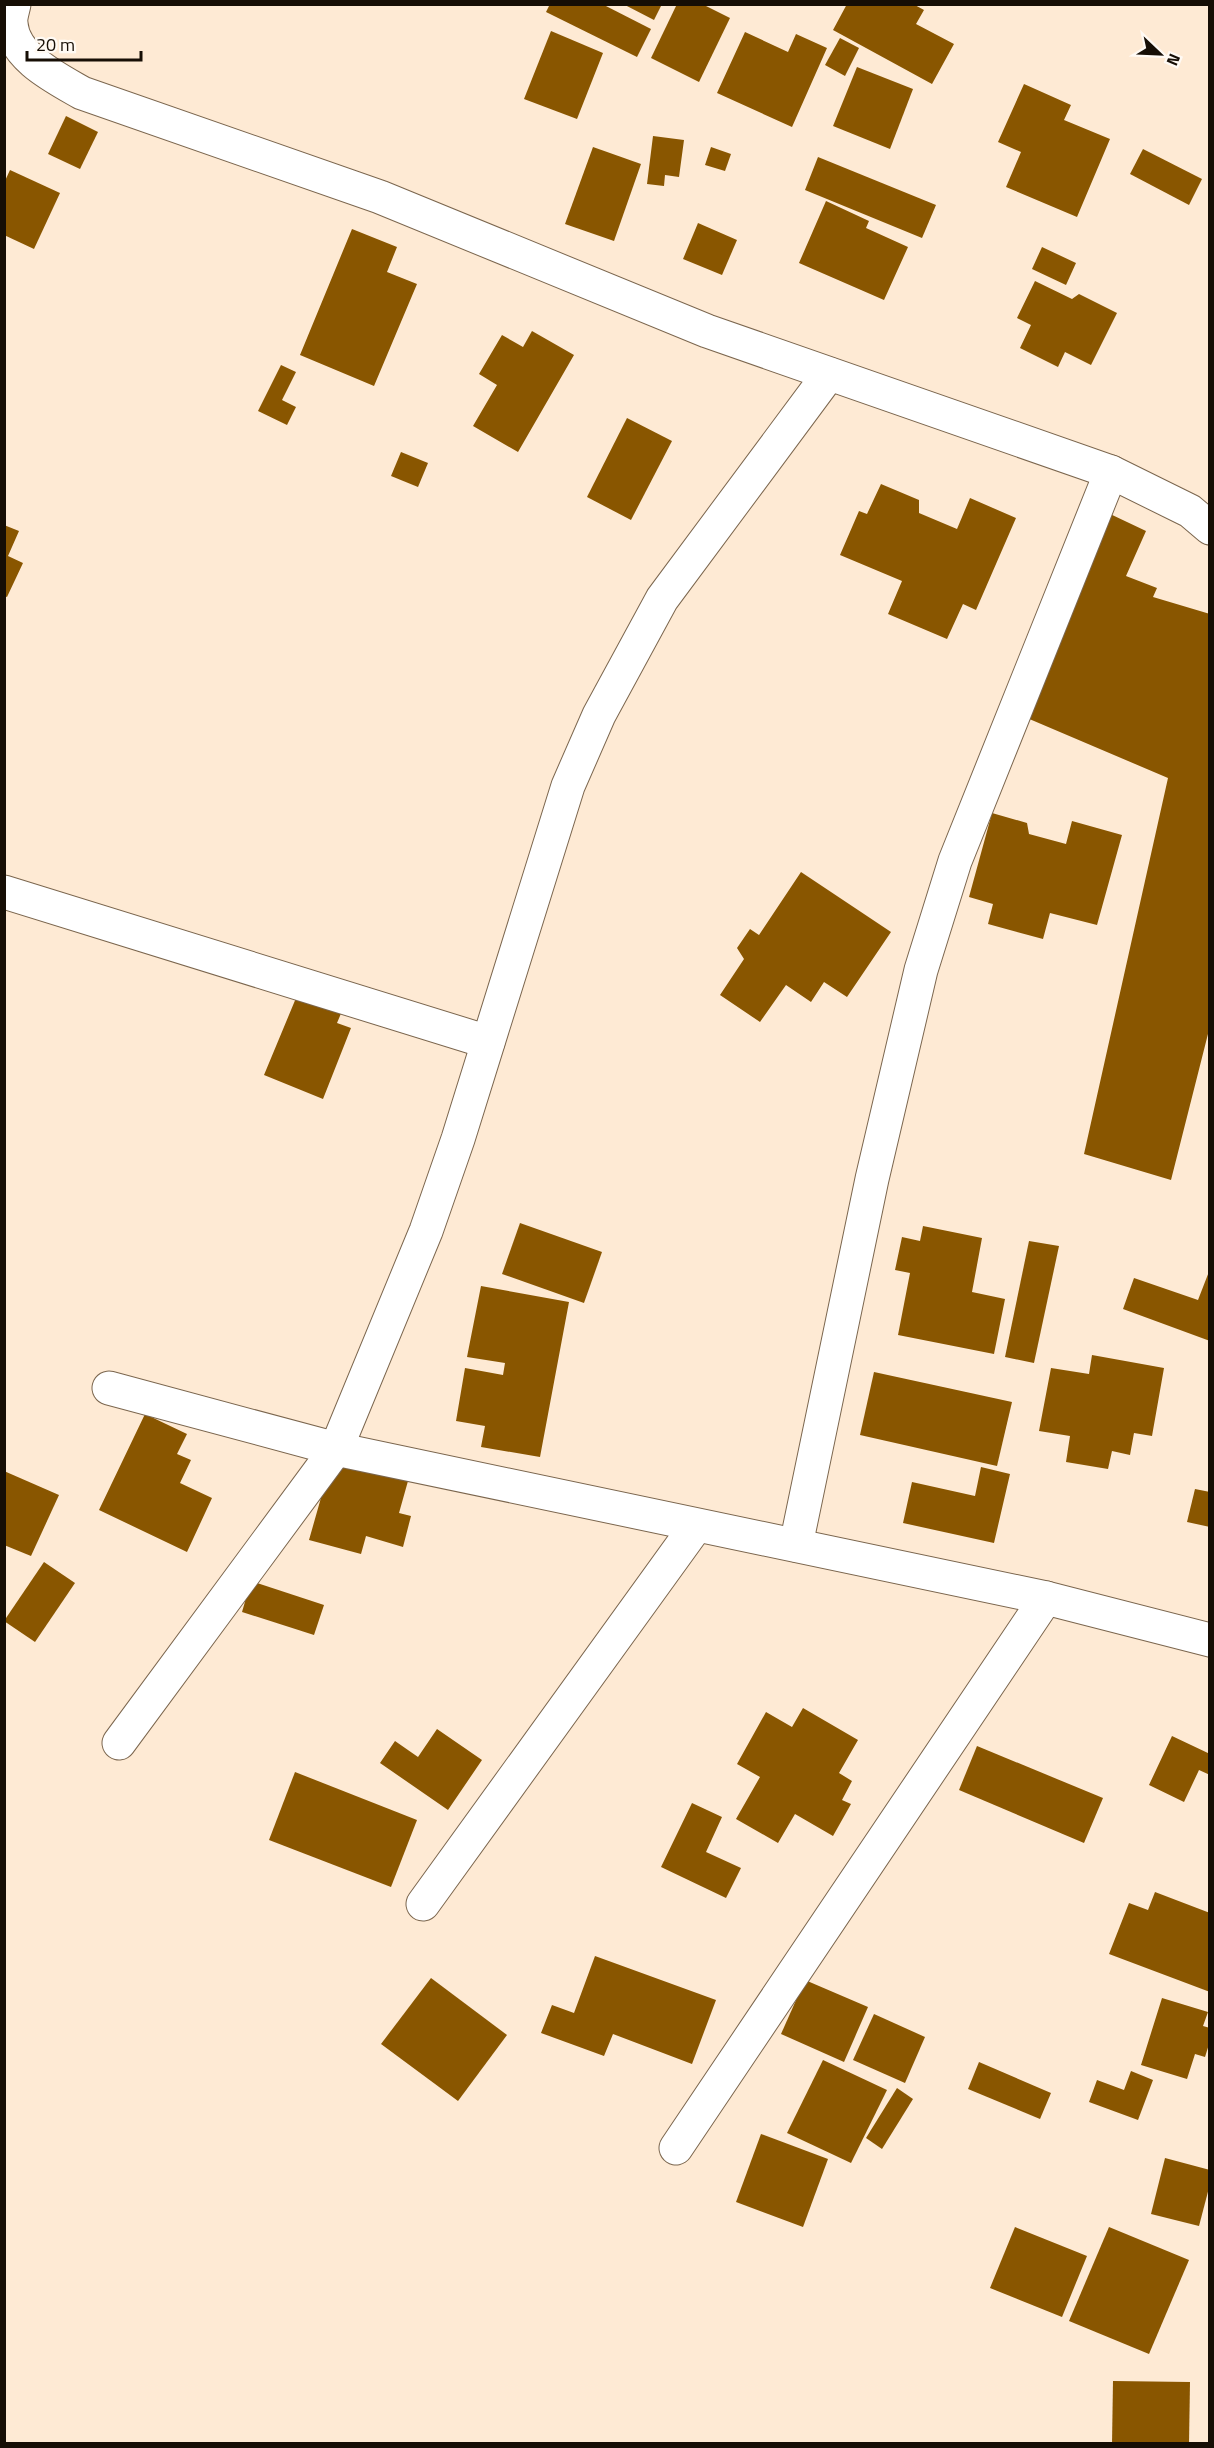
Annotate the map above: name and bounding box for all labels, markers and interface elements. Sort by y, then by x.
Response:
scale bar [27,24,141,62]
north arrow [1130,24,1190,84]
text: 20 m [36,31,75,58]
text: N [1161,50,1187,70]

